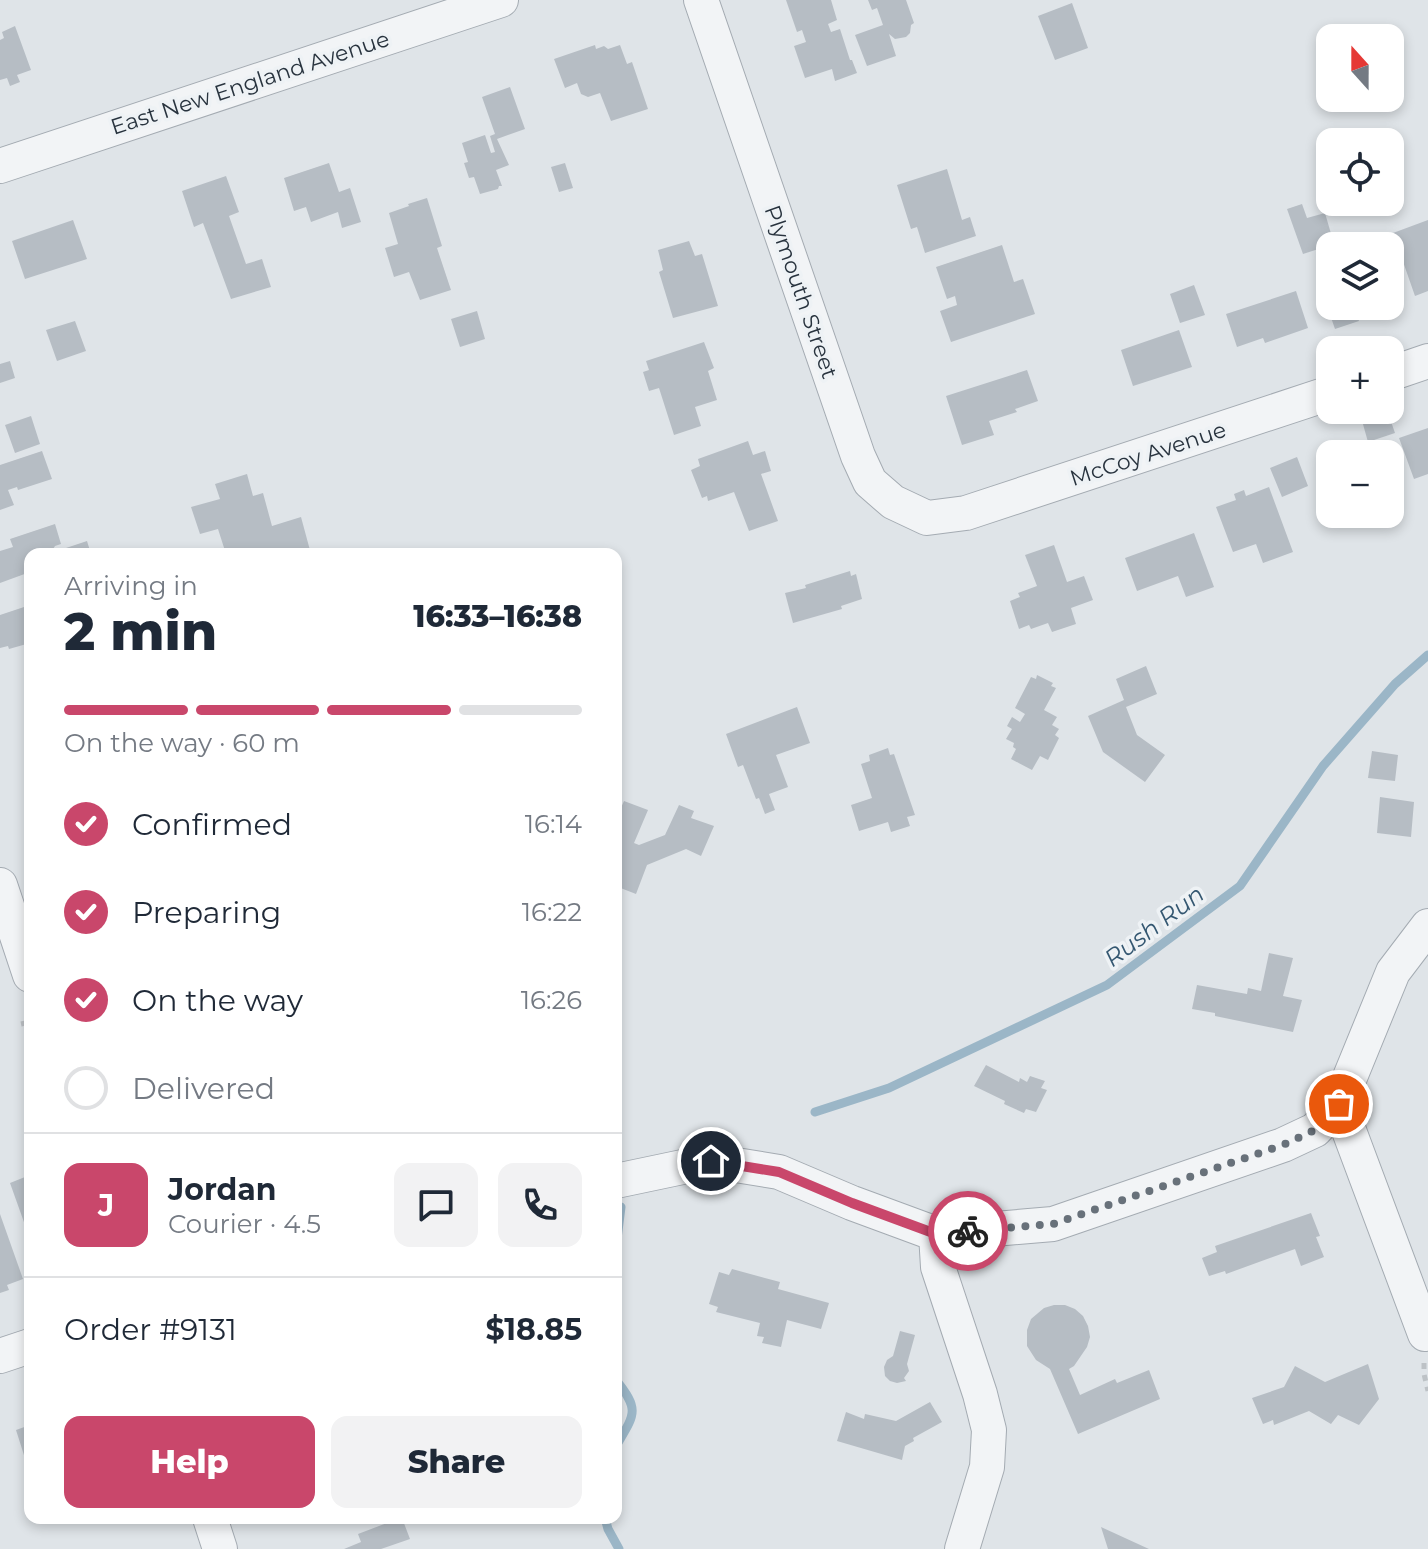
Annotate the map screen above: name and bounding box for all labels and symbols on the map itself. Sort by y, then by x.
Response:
north arrow [1316,24,1404,112]
street label: East New England Avenue [107,25,393,141]
street label: Plymouth Street [759,202,843,382]
street label: McCoy Avenue [1066,416,1230,492]
water label: Rush Run [1098,879,1210,973]
pin [1305,1070,1373,1138]
pin [677,1127,745,1195]
courier [928,1191,1008,1271]

